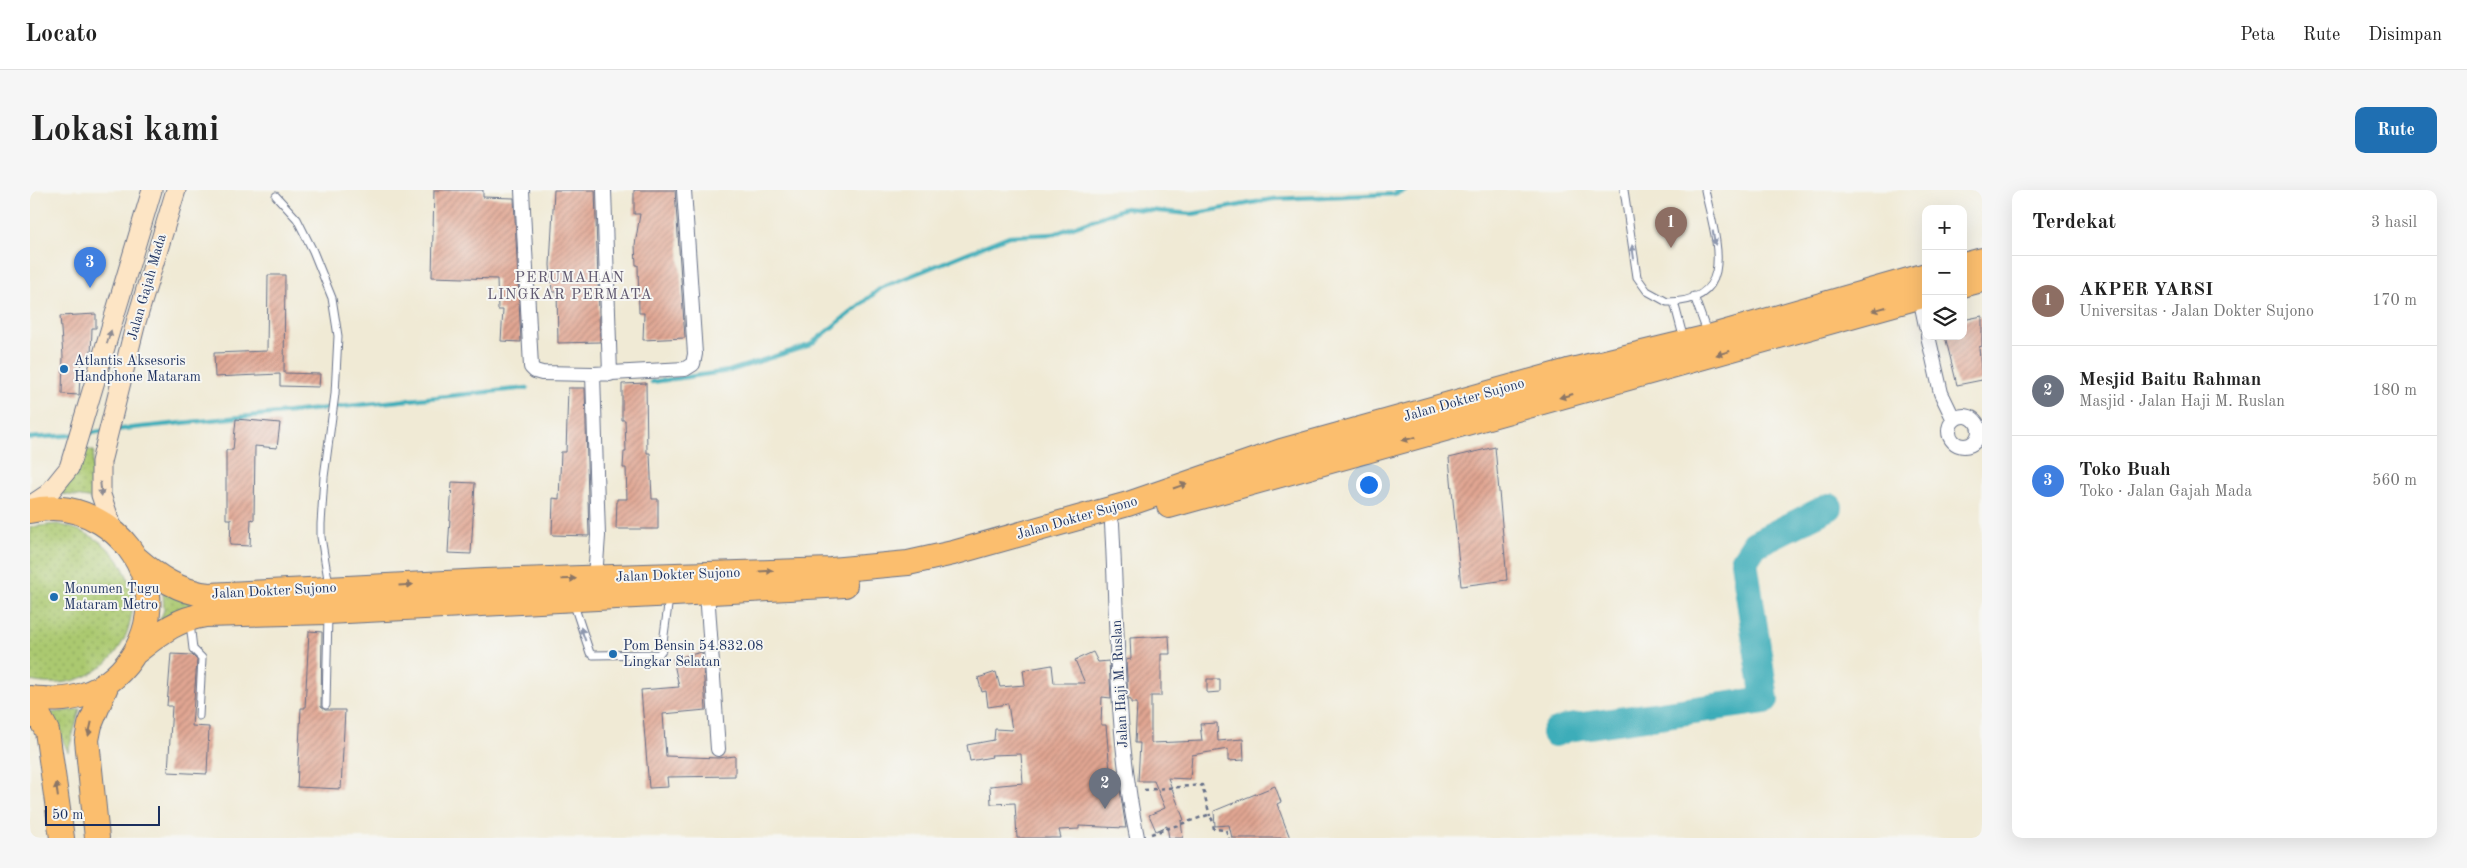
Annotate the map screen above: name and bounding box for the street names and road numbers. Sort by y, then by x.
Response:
street label: Jalan Gajah Mada [125,232,169,342]
street label: Jalan Dokter Sujono [1402,376,1526,424]
street label: Jalan Dokter Sujono [1015,494,1139,542]
street label: Jalan Dokter Sujono [615,566,741,584]
street label: Jalan Dokter Sujono [211,581,337,601]
street label: Jalan Haji M. Ruslan [1110,619,1130,748]

